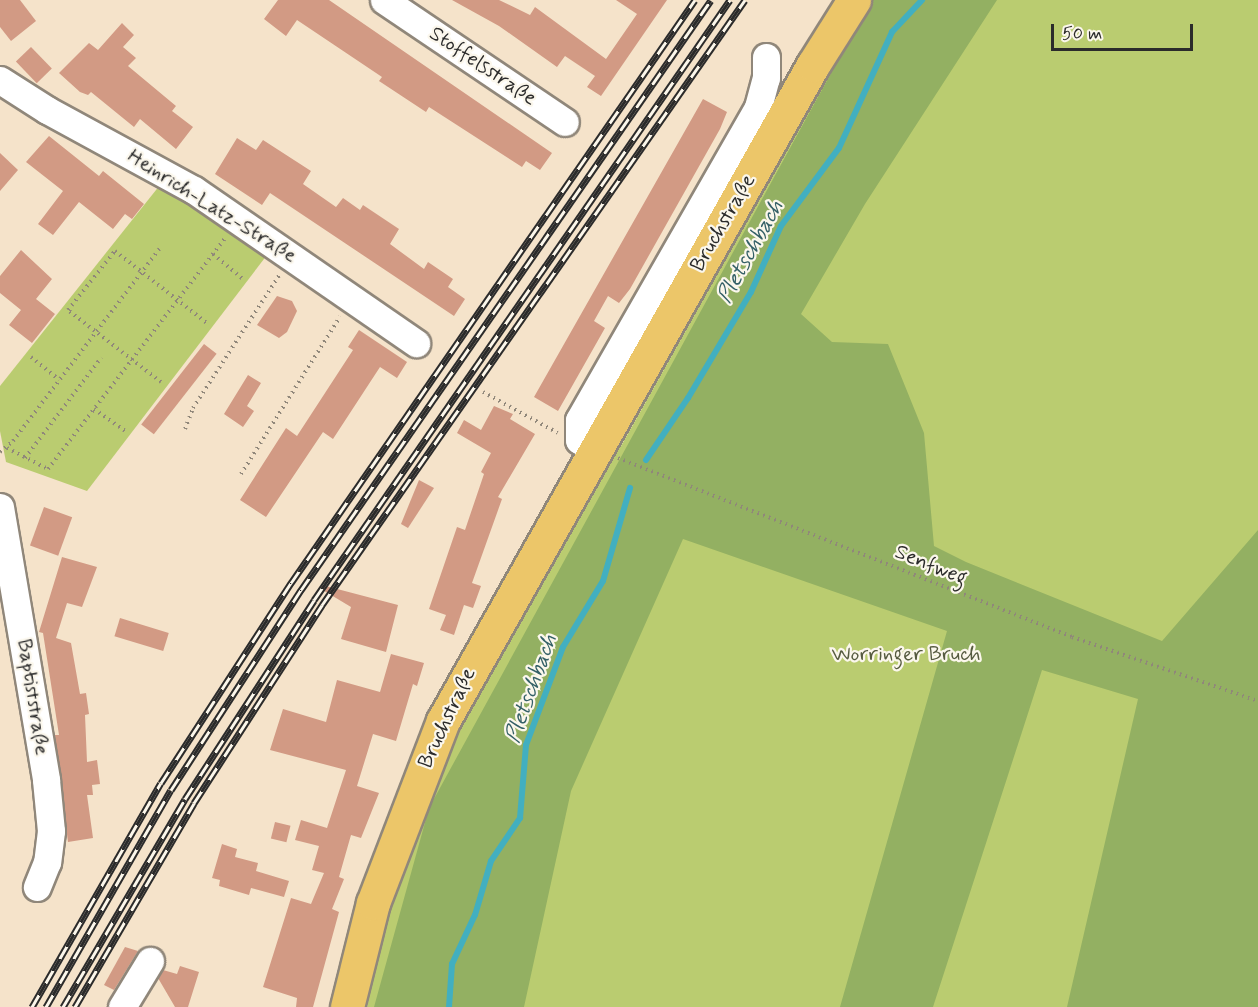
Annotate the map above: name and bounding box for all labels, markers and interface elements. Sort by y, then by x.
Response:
scale bar [1054,12,1196,50]
street label: Stoffelsstraße [425,21,541,111]
text: 50 m [1062,22,1102,46]
street label: Heinrich-Latz-Straße [123,144,301,268]
street label: Bruchstraße [685,170,761,276]
water label: Pletschbach [712,196,790,308]
street label: Senfweg [891,539,971,591]
water label: Pletschbach [500,631,564,747]
street label: Baptiststraße [11,637,55,757]
park label: Worringer Bruch [831,641,981,667]
street label: Bruchstraße [413,664,481,772]

